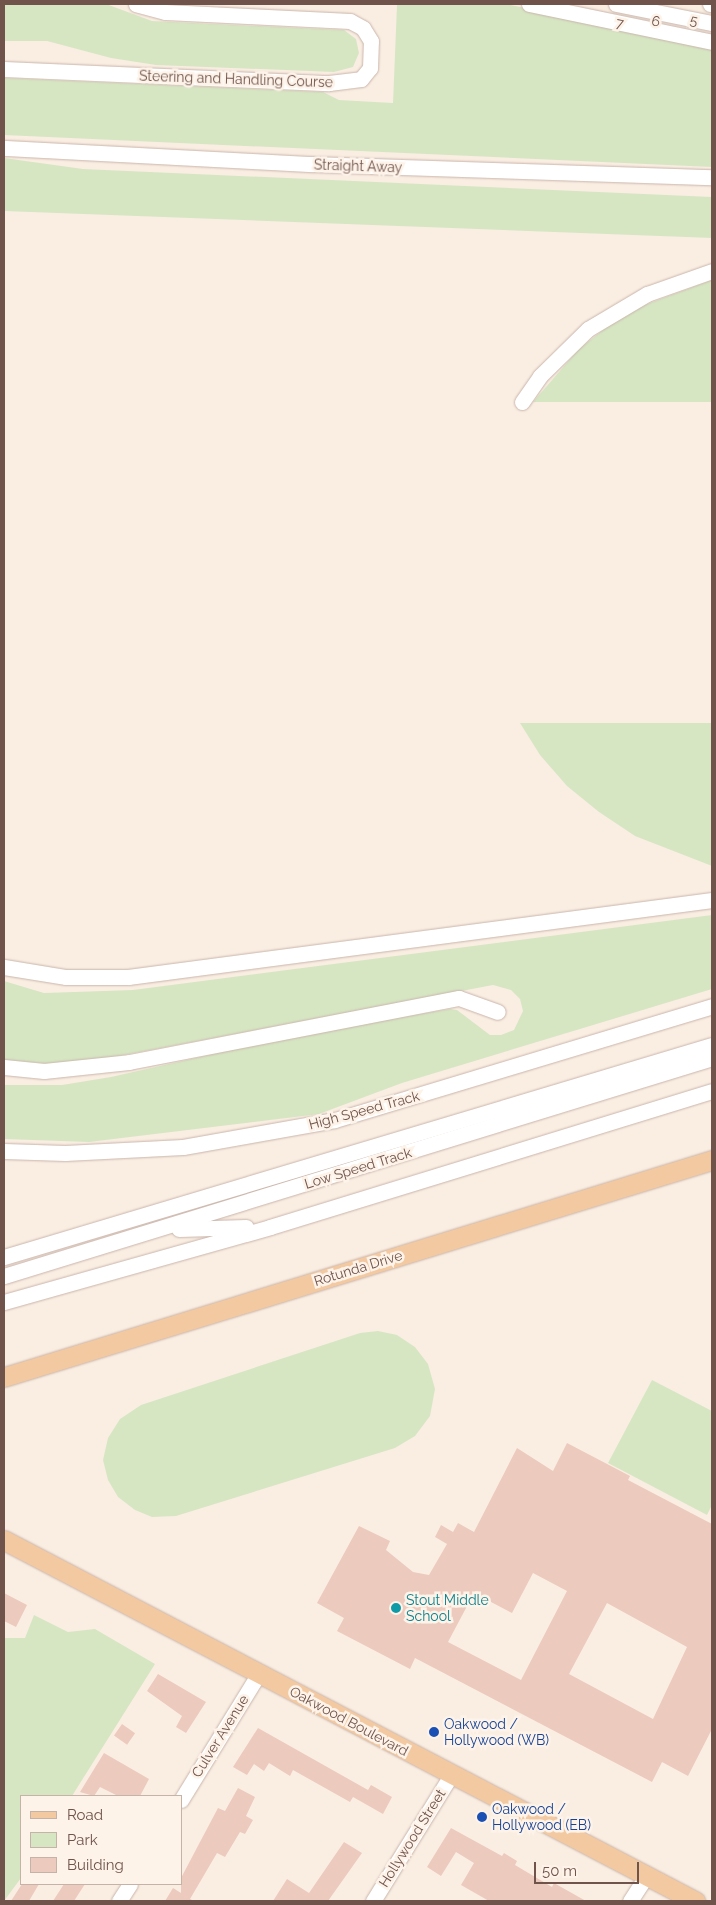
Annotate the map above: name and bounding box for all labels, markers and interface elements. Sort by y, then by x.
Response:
street label: 5 [689,11,699,29]
street label: 6 [650,12,662,30]
street label: 7 [615,14,625,32]
street label: Steering and Handling Course [139,67,333,91]
street label: Straight Away [313,156,403,176]
street label: High Speed Track [307,1087,421,1133]
street label: Low Speed Track [302,1144,414,1192]
street label: Rotunda Drive [312,1247,404,1289]
place label: Stout Middle School [406,1592,489,1624]
marker: Stout Middle School [390,1602,402,1614]
street label: Oakwood Boulevard [287,1683,411,1759]
street label: Culver Avenue [188,1691,252,1781]
place label: Oakwood / Hollywood (WB) [444,1716,549,1748]
marker: Oakwood / Hollywood (WB) [428,1726,440,1738]
street label: Hollywood Street [375,1786,449,1890]
legend [20,1795,182,1885]
place label: Oakwood / Hollywood (EB) [492,1801,591,1834]
text: Road [67,1806,103,1824]
marker: Oakwood / Hollywood (EB) [476,1811,488,1823]
text: Park [67,1831,98,1849]
scale bar [536,1852,641,1884]
text: Building [67,1856,124,1874]
text: 50 m [542,1862,577,1880]

